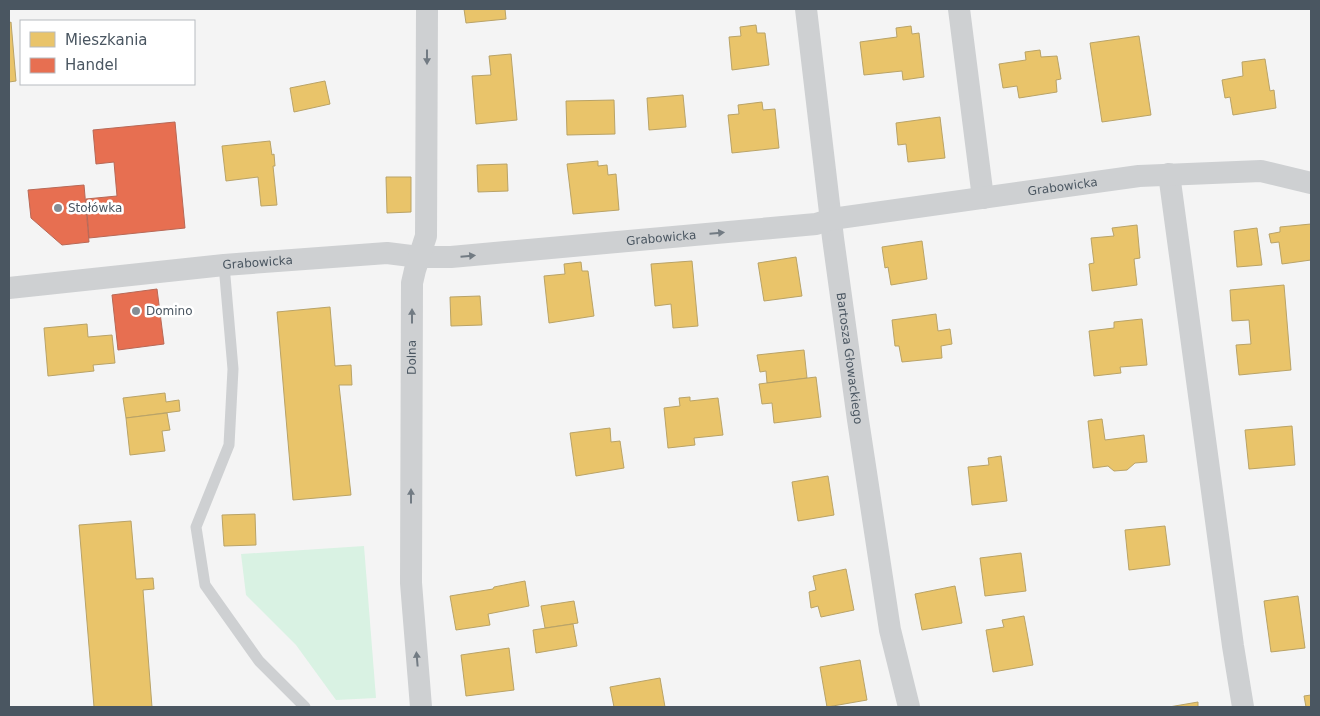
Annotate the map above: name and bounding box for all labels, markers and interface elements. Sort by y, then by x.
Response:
legend [20,20,195,85]
text: Mieszkania [65,31,148,49]
one-way arrow [423,50,431,66]
text: Handel [65,56,118,74]
street label: Grabowicka [1027,175,1098,199]
place label: Stołówka [68,201,122,215]
marker: Stołówka [52,202,64,214]
street label: Grabowicka [626,228,697,248]
one-way arrow [709,229,725,237]
one-way arrow [460,252,476,260]
street label: Grabowicka [222,253,293,272]
street label: Bartosza Głowackiego [834,292,866,425]
place label: Domino [146,304,193,318]
marker: Domino [130,305,142,317]
one-way arrow [408,308,416,324]
street label: Dolna [405,340,419,375]
one-way arrow [407,488,415,504]
one-way arrow [413,650,421,666]

